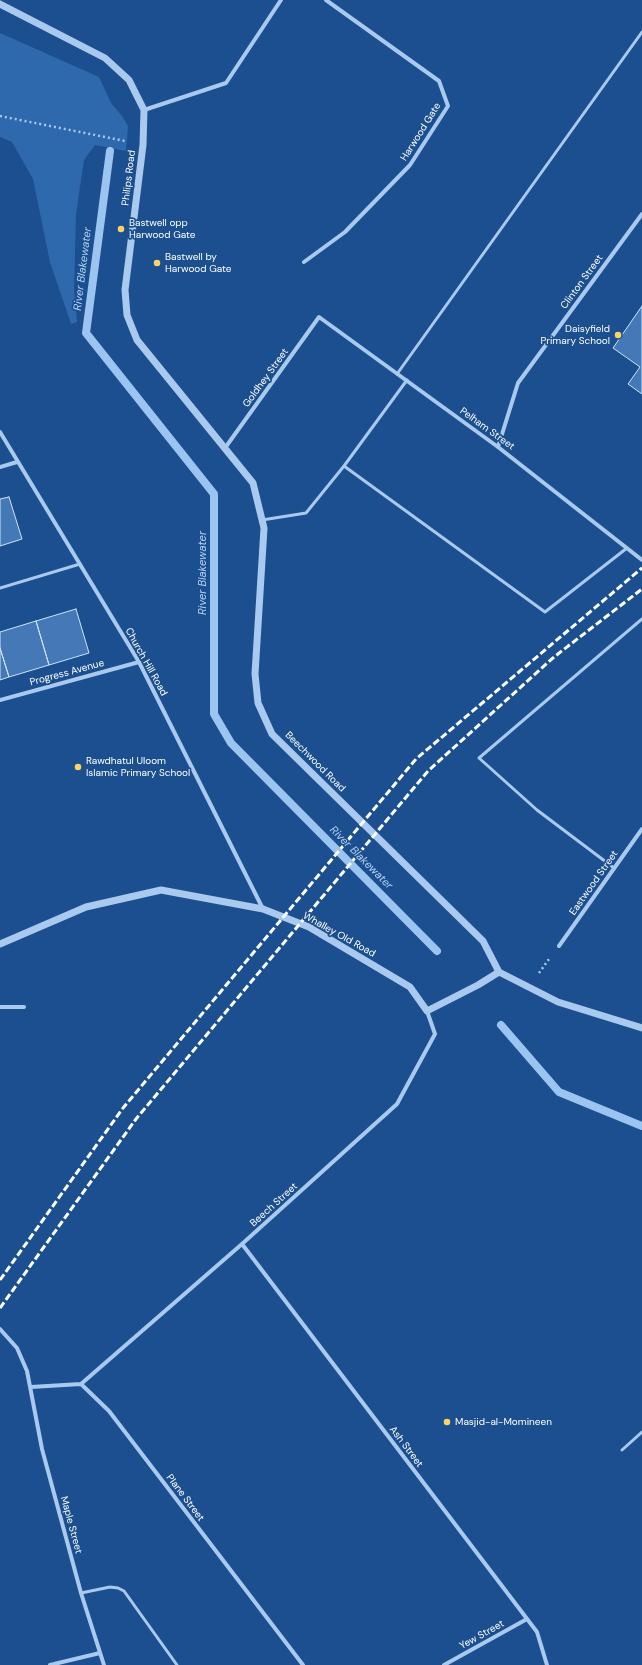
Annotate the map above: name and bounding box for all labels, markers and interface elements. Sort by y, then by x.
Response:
street label: Harwood Gate [398,101,444,163]
street label: Philips Road [120,150,138,206]
place label: Bastwell opp Harwood Gate [129,217,196,240]
marker: Bastwell opp Harwood Gate [116,224,126,234]
water label: River Blakewater [71,227,95,311]
place label: Bastwell by Harwood Gate [165,251,232,274]
street label: Clinton Street [558,253,606,311]
marker: Bastwell by Harwood Gate [152,258,162,268]
place label: Daisyfield Primary School [540,323,610,346]
marker: Daisyfield Primary School [613,330,623,340]
street label: Goldhey Street [241,346,291,410]
street label: Pelham Street [457,405,517,453]
water label: River Blakewater [196,531,210,615]
street label: Church Hill Road [122,626,170,698]
street label: Progress Avenue [29,657,105,689]
street label: Beechwood Road [282,729,348,795]
place label: Rawdhatul Uloom Islamic Primary School [86,755,190,778]
marker: Rawdhatul Uloom Islamic Primary School [73,762,83,772]
water label: River Blakewater [327,824,395,892]
street label: Eastwood Street [567,848,621,918]
street label: Whalley Old Road [301,910,377,960]
street label: Beech Street [248,1181,300,1229]
place label: Masjid-al-Momineen [455,1416,552,1428]
marker: Masjid-al-Momineen [442,1417,452,1427]
street label: Ash Street [387,1424,425,1470]
street label: Plane Street [163,1472,207,1524]
street label: Maple Street [58,1495,84,1555]
street label: Yew Street [458,1618,506,1652]

